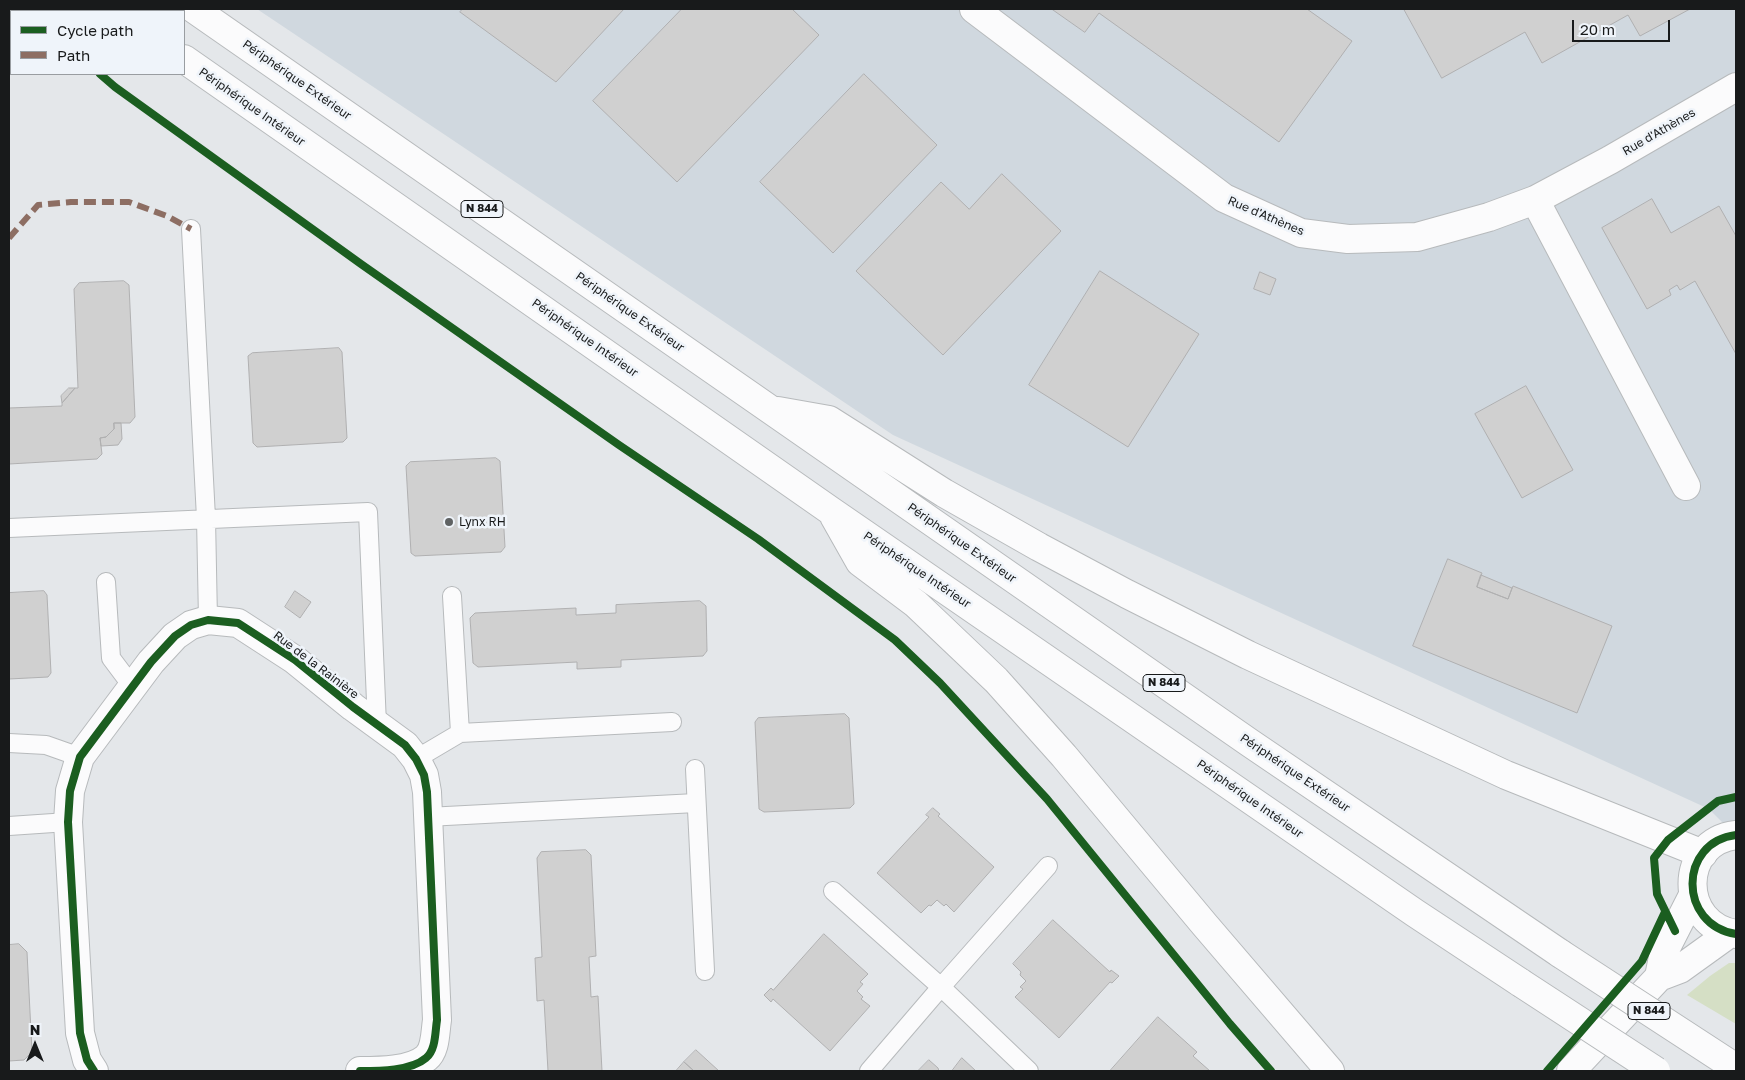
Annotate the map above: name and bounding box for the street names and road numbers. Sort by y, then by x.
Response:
street label: Périphérique Extérieur [240,37,354,123]
street label: Périphérique Intérieur [196,65,308,149]
street label: Rue d'Athènes [1620,105,1698,159]
street label: Rue d'Athènes [1226,193,1306,239]
road number: N 844 [461,200,503,218]
street label: Périphérique Extérieur [573,269,687,355]
street label: Périphérique Intérieur [529,296,641,380]
street label: Périphérique Extérieur [905,500,1019,586]
street label: Périphérique Intérieur [861,529,973,611]
street label: Rue de la Rainière [270,628,362,702]
road number: N 844 [1143,674,1185,691]
street label: Périphérique Extérieur [1237,731,1353,815]
street label: Périphérique Intérieur [1194,757,1306,841]
road number: N 844 [1628,1002,1670,1019]

